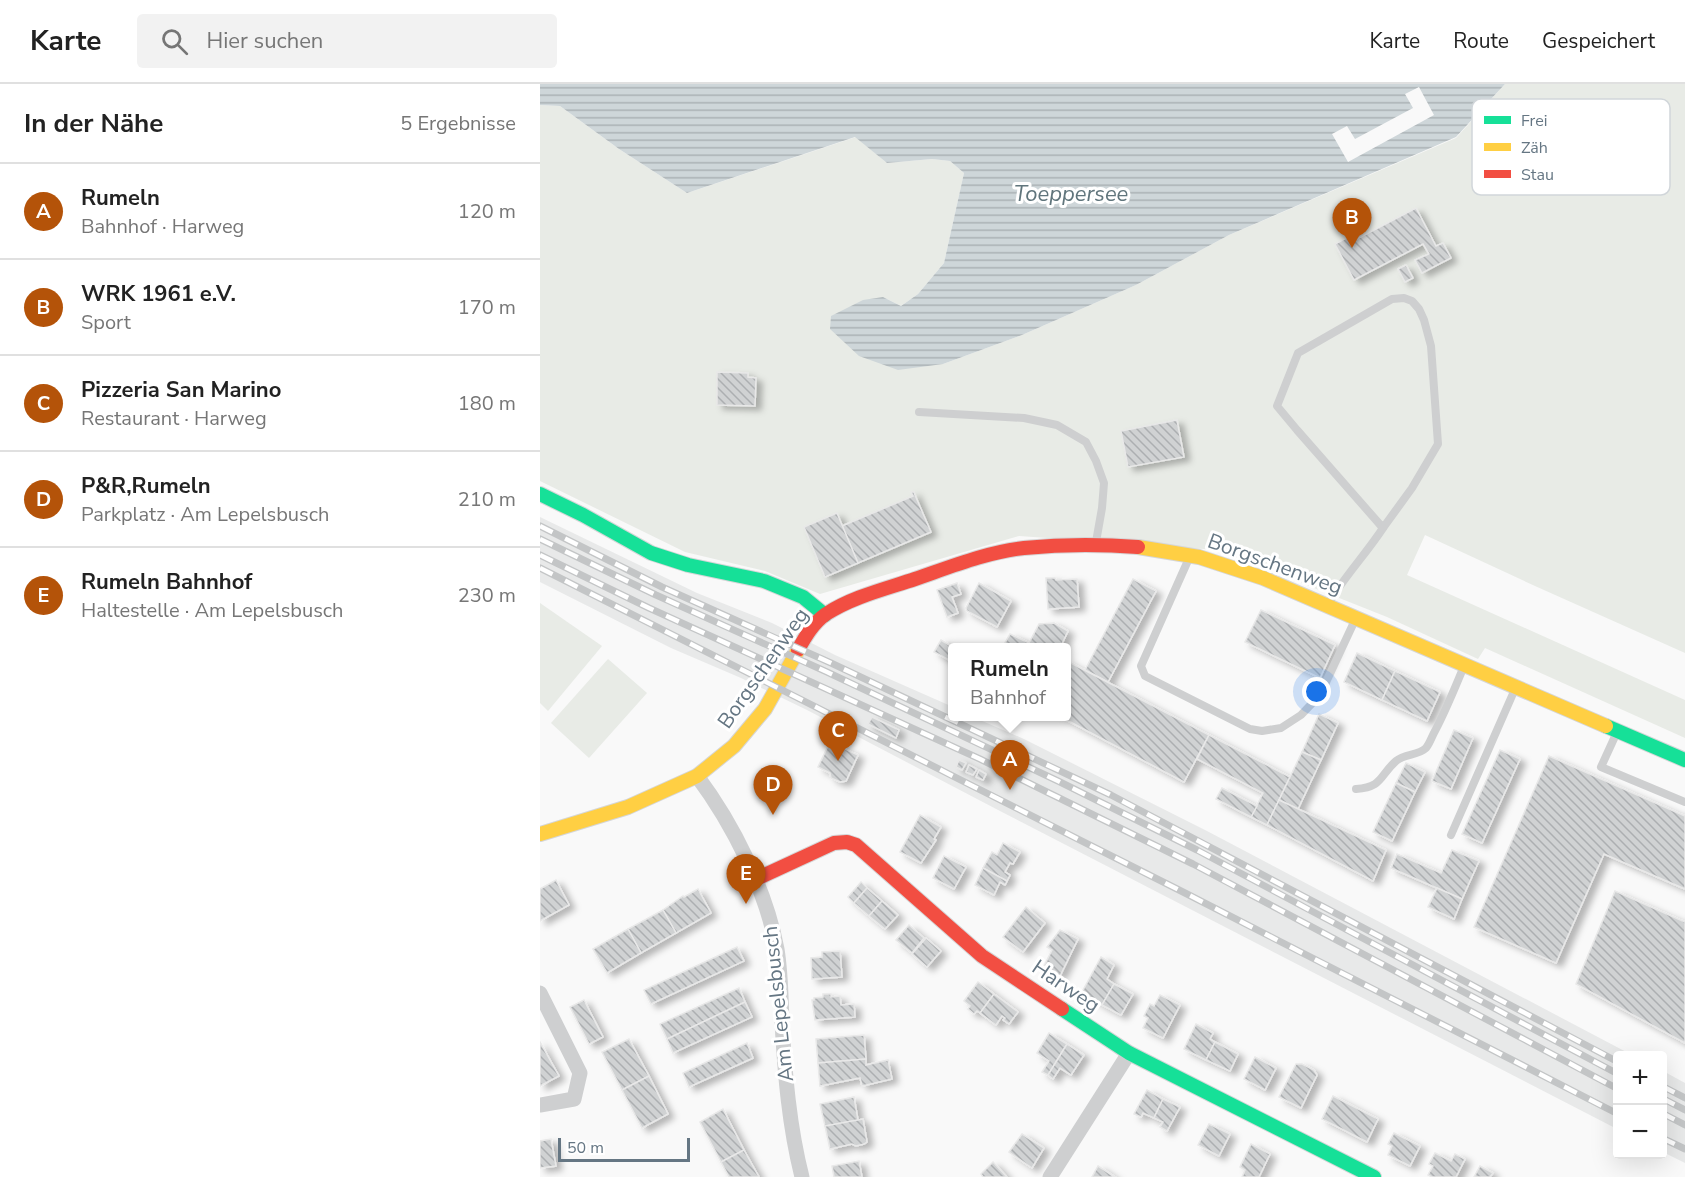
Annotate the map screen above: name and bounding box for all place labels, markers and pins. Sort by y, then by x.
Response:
pin: B [1332,198,1372,248]
pin: C [818,712,858,761]
pin: A [990,740,1030,790]
pin: D [754,766,792,815]
pin: E [726,854,766,904]

